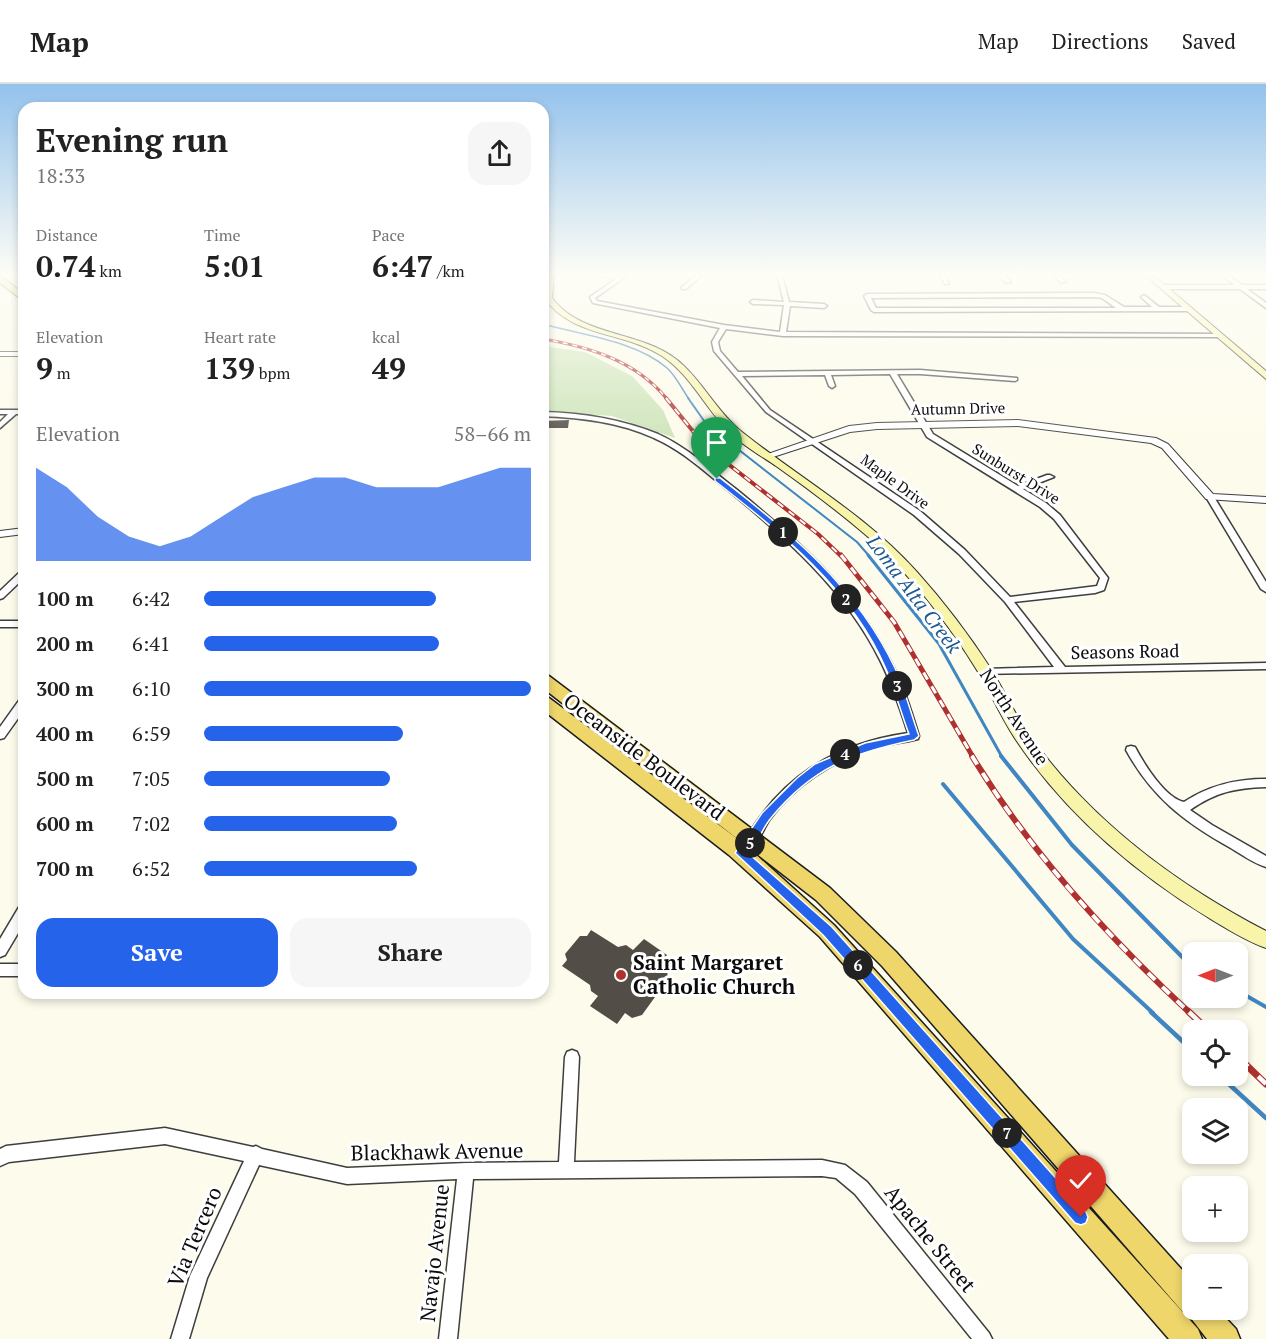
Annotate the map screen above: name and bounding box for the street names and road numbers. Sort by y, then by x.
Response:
street label: Autumn Drive [911,397,1005,419]
street label: Sunburst Drive [969,438,1064,508]
street label: Maple Drive [857,449,934,513]
street label: Seasons Road [1071,638,1179,664]
street label: North Avenue [975,664,1055,769]
street label: Oceanside Boulevard [558,686,731,826]
street label: Blackhawk Avenue [350,1135,524,1167]
street label: Apache Street [879,1179,983,1298]
street label: Via Tercero [160,1182,228,1291]
street label: Navajo Avenue [413,1183,455,1323]

